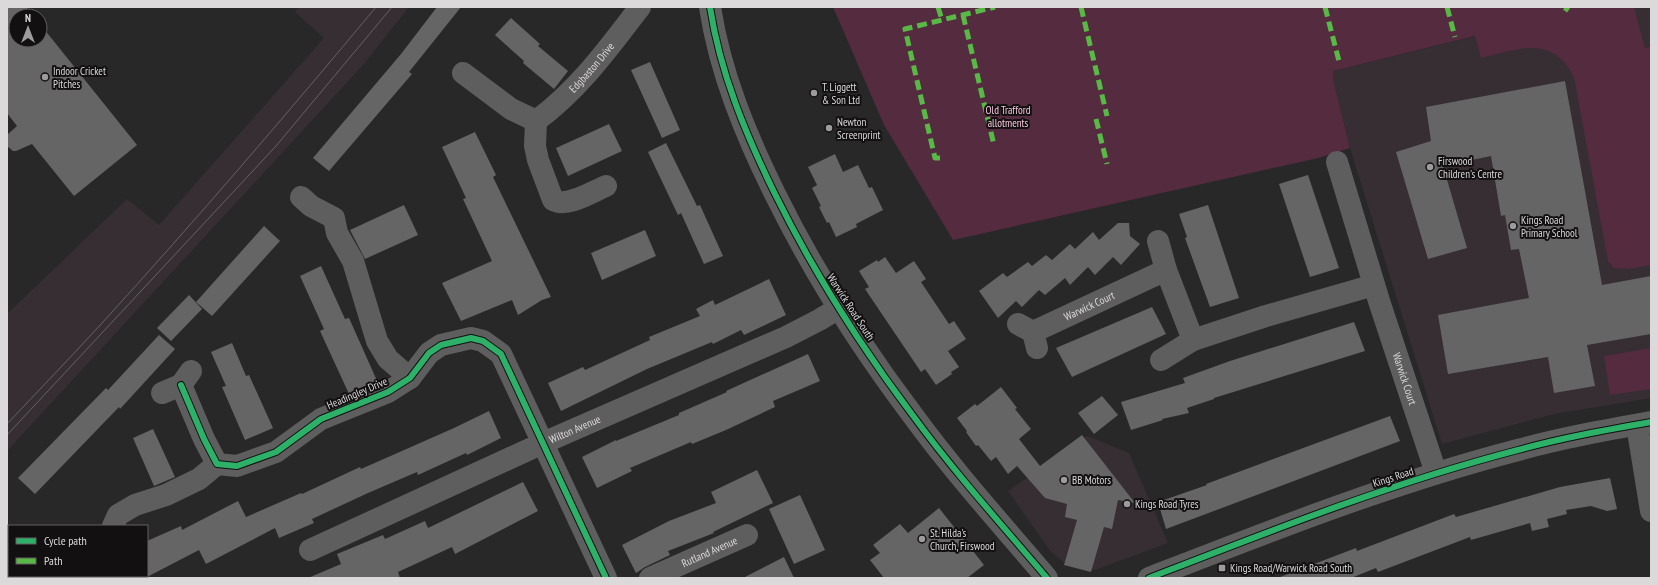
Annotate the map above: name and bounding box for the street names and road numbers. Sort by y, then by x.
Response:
street label: Edgbaston Drive [566,39,617,96]
street label: Warwick Road South [824,271,878,343]
street label: Warwick Court [1062,288,1117,324]
street label: Warwick Court [1390,351,1420,407]
street label: Headingley Drive [325,374,390,412]
street label: Wilton Avenue [547,412,603,447]
street label: Kings Road [1371,464,1415,490]
street label: Rutland Avenue [679,533,740,570]

